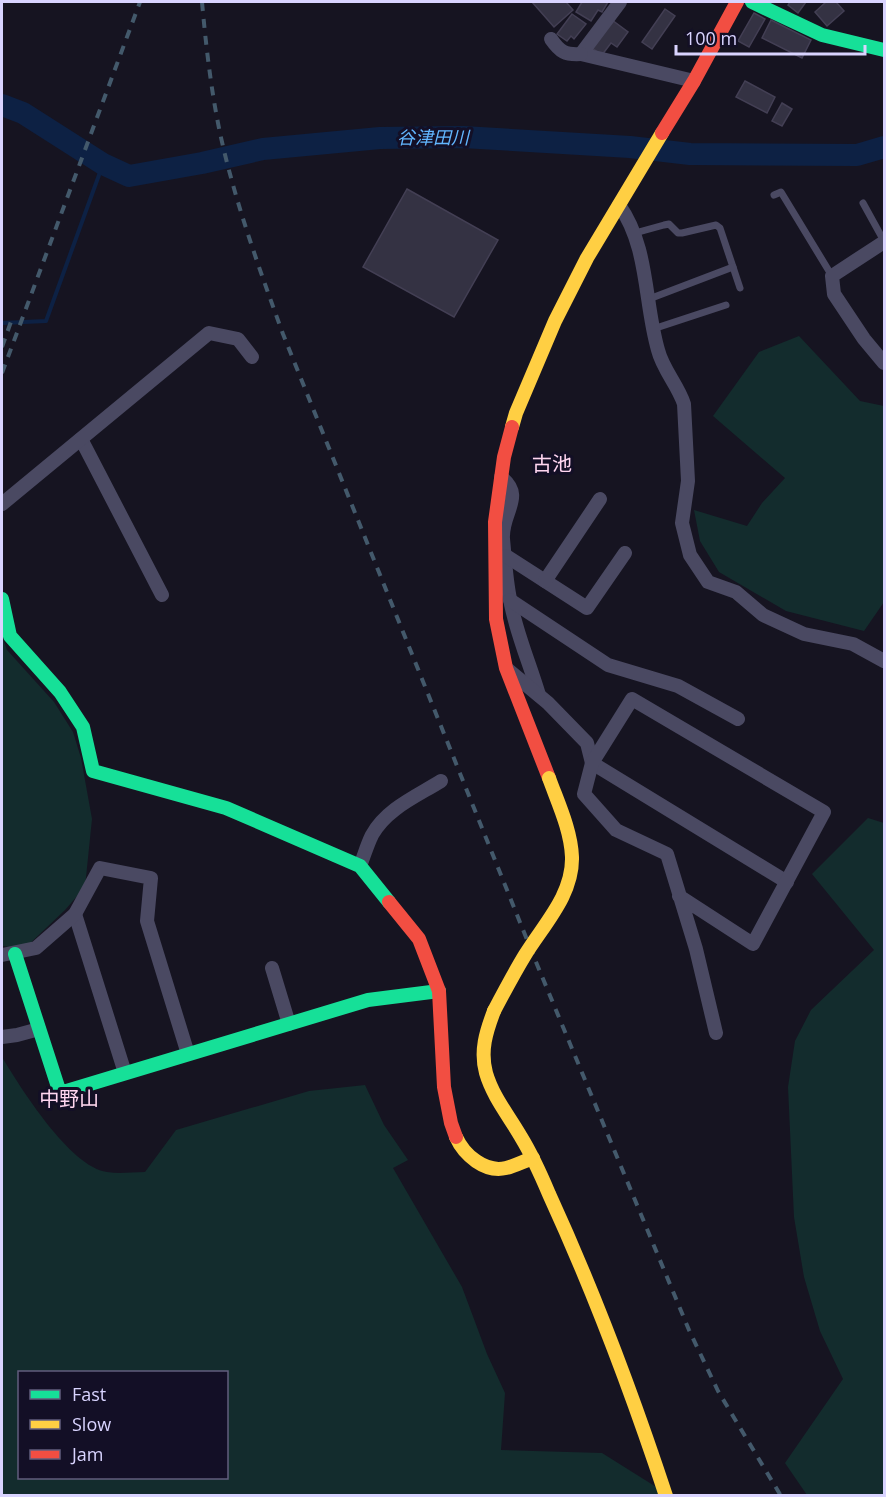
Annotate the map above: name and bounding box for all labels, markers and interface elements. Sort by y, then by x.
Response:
scale bar [676,18,865,56]
text: 100 m [685,26,737,50]
water label: 谷津田川 [397,125,471,149]
district label: 古池 [532,450,572,477]
district label: 中野山 [39,1085,99,1112]
legend [18,1371,228,1479]
text: Fast [72,1382,106,1406]
text: Slow [72,1412,111,1436]
text: Jam [70,1442,104,1466]

